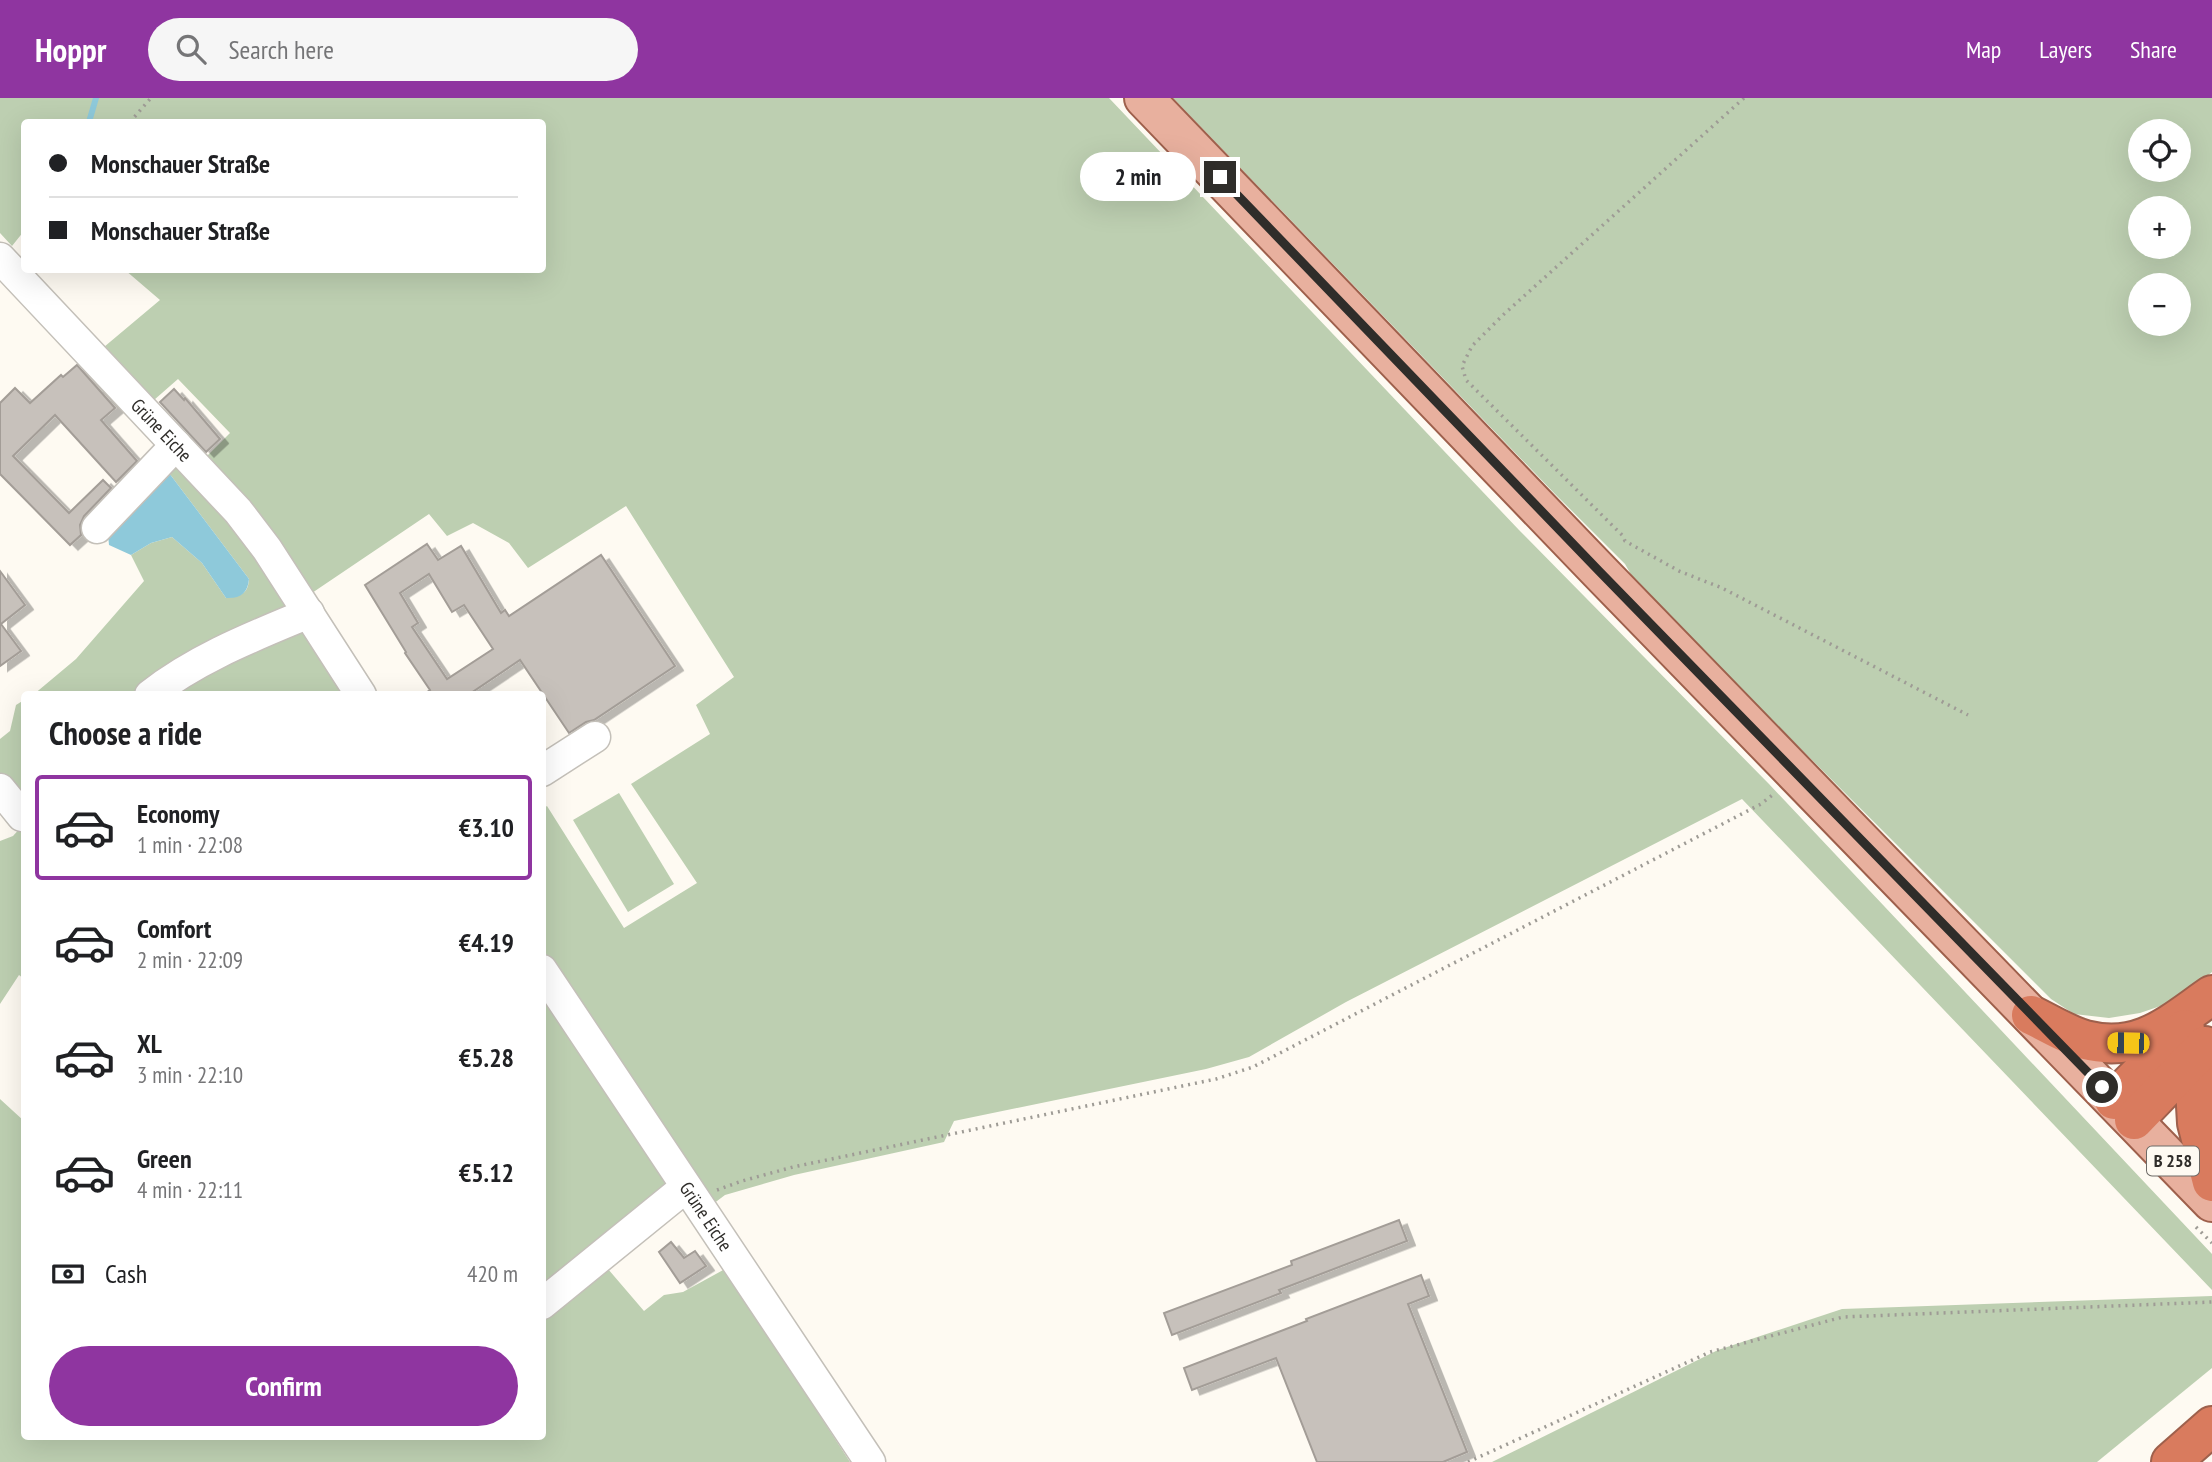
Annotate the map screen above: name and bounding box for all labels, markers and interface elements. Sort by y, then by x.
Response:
search box [148,18,638,81]
text: Hoppr [35,28,106,71]
icon: search [172,30,210,68]
text: Search here [228,33,334,66]
text: Map [1966,34,2001,65]
text: Layers [2039,34,2092,65]
text: Share [2130,34,2177,65]
map controls [2128,119,2191,336]
button: locate [2128,119,2191,182]
text: Monschauer Straße [91,147,270,180]
callout: 2 min [1080,153,1196,202]
route end [1204,161,1236,193]
text: 2 min [1115,162,1161,191]
button: + [2128,196,2191,259]
text: Monschauer Straße [91,214,270,247]
button: − [2128,273,2191,336]
street label: Grüne Eiche [126,393,197,467]
text: Choose a ride [49,712,202,754]
icon: car [53,796,116,859]
text: Economy [137,797,219,830]
text: €3.10 [459,811,514,844]
text: 1 min · 22:08 [137,830,243,859]
icon: car [53,911,116,974]
text: Comfort [137,912,211,945]
text: €4.19 [459,926,514,959]
text: 2 min · 22:09 [137,945,243,974]
icon: car [53,1026,116,1089]
text: XL [137,1027,162,1060]
car [2107,1032,2150,1054]
text: €5.28 [459,1041,514,1074]
text: 3 min · 22:10 [137,1060,243,1089]
route start [2086,1071,2118,1103]
icon: car [53,1141,116,1204]
text: Green [137,1142,192,1175]
road number: B 258 [2147,1146,2199,1176]
text: €5.12 [459,1156,514,1189]
text: 4 min · 22:11 [137,1175,243,1204]
street label: Grüne Eiche [674,1177,738,1256]
icon: cash [49,1255,87,1293]
text: Cash [105,1257,147,1290]
text: 420 m [467,1259,518,1288]
button: Confirm [49,1346,518,1426]

